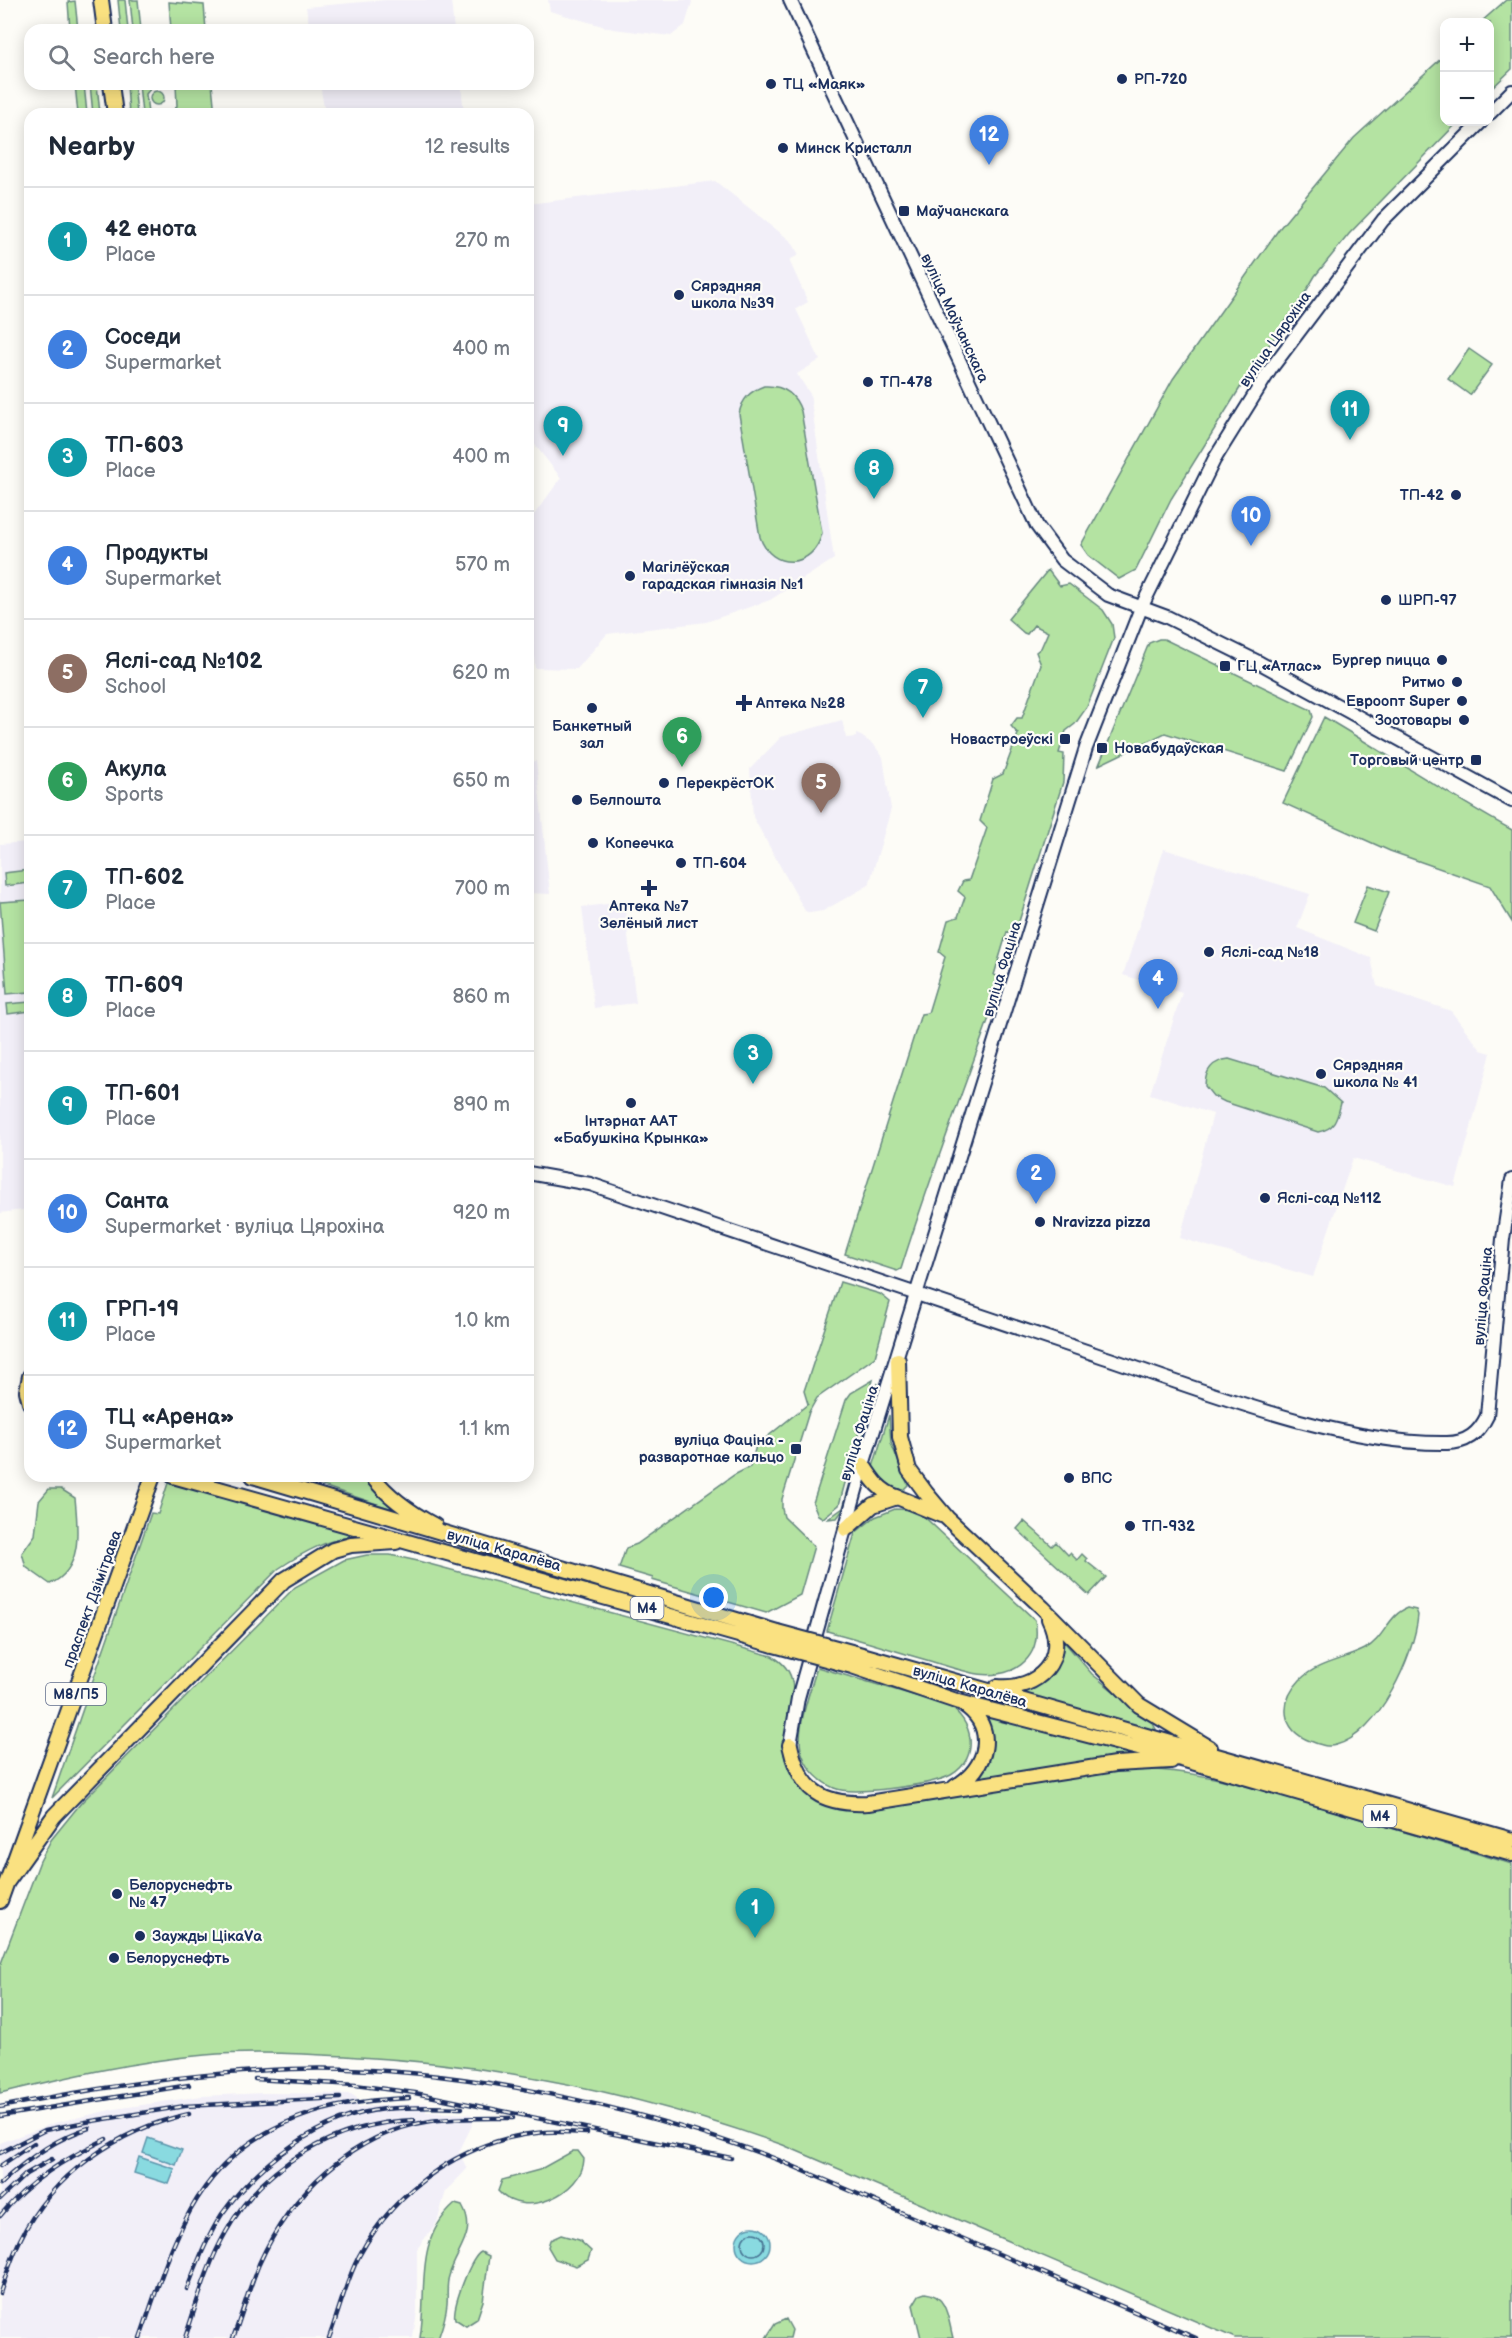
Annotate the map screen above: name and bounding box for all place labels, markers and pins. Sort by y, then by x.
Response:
place label: РП-720 [1134,70,1187,89]
marker: РП-720 [1115,72,1129,86]
place label: ТЦ «Маяк» [783,75,866,94]
marker: ТЦ «Маяк» [764,77,778,91]
pin: 12 [970,116,1008,165]
place label: Минск Кристалл [795,139,912,158]
marker: Минск Кристалл [776,141,790,155]
place label: Маўчанскага [916,202,1009,221]
marker: Маўчанскага [897,204,911,218]
place label: Сярэдняя школа №39 [691,277,774,313]
marker: Сярэдняя школа №39 [672,288,686,302]
place label: ТП-478 [880,373,933,392]
marker: ТП-478 [861,375,875,389]
pin: 11 [1330,390,1370,440]
pin: 9 [544,406,582,456]
pin: 8 [854,450,894,499]
place label: ТП-42 [1400,486,1444,505]
marker: ТП-42 [1449,488,1463,502]
pin: 10 [1232,496,1270,546]
place label: Магілёўская гарадская гімназія №1 [642,558,804,594]
marker: Магілёўская гарадская гімназія №1 [623,569,637,583]
place label: ШРП-97 [1398,591,1457,610]
marker: ШРП-97 [1379,593,1393,607]
place label: Бургер пицца [1332,651,1430,670]
marker: Бургер пицца [1435,653,1449,667]
place label: ГЦ «Атлас» [1237,657,1322,676]
marker: ГЦ «Атлас» [1218,659,1232,673]
pin: 7 [904,668,942,718]
place label: Ритмо [1402,673,1445,692]
marker: Ритмо [1450,675,1464,689]
place label: Евроопт Super [1346,692,1451,711]
place label: Аптека №28 [755,694,845,713]
marker: Евроопт Super [1455,694,1469,708]
marker: Аптека №28 [737,696,751,710]
marker: Банкетный зал [585,701,599,715]
place label: Зоотовары [1375,711,1452,730]
marker: Зоотовары [1457,713,1471,727]
place label: Банкетный зал [552,717,632,753]
pin: 6 [662,718,702,767]
place label: Новастроеўскі [950,730,1053,749]
marker: Новастроеўскі [1058,732,1072,746]
place label: Новабудаўская [1114,739,1224,758]
marker: Новабудаўская [1095,741,1109,755]
place label: Торговый центр [1350,751,1464,770]
marker: Торговый центр [1469,753,1483,767]
pin: 5 [802,764,840,813]
place label: ПерекрёстОК [676,774,775,793]
marker: ПерекрёстОК [657,776,671,790]
place label: Белпошта [589,791,661,810]
marker: Белпошта [570,793,584,807]
place label: Копеечка [605,834,674,853]
marker: Копеечка [586,836,600,850]
place label: ТП-604 [693,854,747,873]
marker: ТП-604 [674,856,688,870]
marker: Аптека №7 Зелёный лист [642,881,656,895]
place label: Аптека №7 Зелёный лист [600,897,699,933]
place label: Яслі-сад №18 [1221,943,1319,962]
marker: Яслі-сад №18 [1202,945,1216,959]
pin: 4 [1138,960,1178,1009]
pin: 3 [734,1034,772,1084]
place label: Сярэдняя школа № 41 [1333,1056,1418,1092]
marker: Сярэдняя школа № 41 [1314,1067,1328,1081]
marker: Інтэрнат ААТ «Бабушкіна Крынка» [624,1096,638,1110]
place label: Інтэрнат ААТ «Бабушкіна Крынка» [553,1112,709,1148]
pin: 2 [1016,1154,1056,1204]
place label: Яслі-сад №112 [1277,1189,1381,1208]
marker: Яслі-сад №112 [1258,1191,1272,1205]
place label: Nravizza pizza [1052,1213,1151,1232]
marker: Nravizza pizza [1033,1215,1047,1229]
place label: вуліца Фаціна - разваротнае кальцо [639,1431,784,1467]
marker: вуліца Фаціна - разваротнае кальцо [789,1442,803,1456]
place label: ВПС [1081,1469,1113,1488]
marker: ВПС [1062,1471,1076,1485]
place label: ТП-932 [1142,1517,1195,1536]
marker: ТП-932 [1123,1519,1137,1533]
place label: Белоруснефть № 47 [129,1876,233,1912]
marker: Белоруснефть № 47 [110,1887,124,1901]
pin: 1 [736,1888,774,1938]
place label: Заужды ЦікаVа [152,1927,262,1946]
marker: Заужды ЦікаVа [133,1929,147,1943]
place label: Белоруснефть [126,1949,230,1968]
marker: Белоруснефть [107,1951,121,1965]

